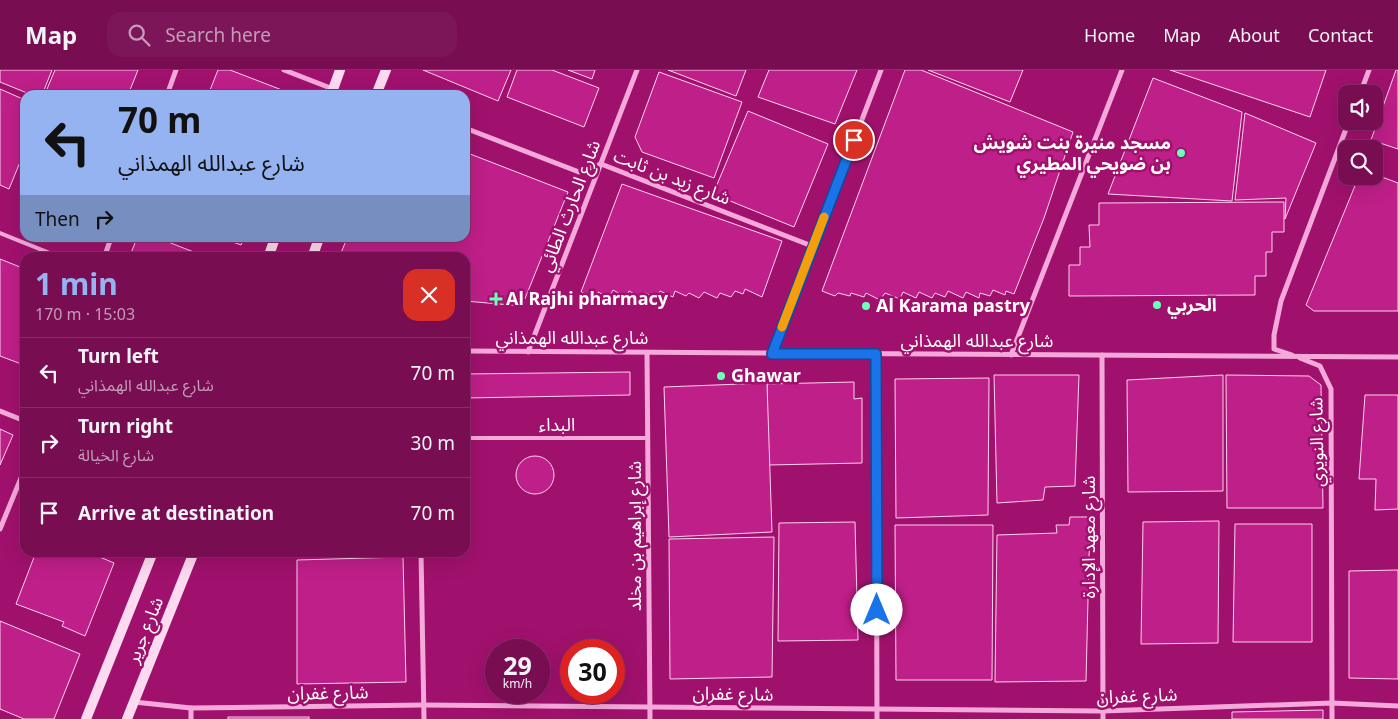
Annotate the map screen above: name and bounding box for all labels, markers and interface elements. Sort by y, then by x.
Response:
search box [107,12,457,57]
text: Map [25,18,77,51]
icon: search [125,21,153,49]
text: Search here [165,22,271,48]
text: Home [1084,23,1135,47]
text: Map [1163,23,1201,47]
text: About [1229,23,1280,47]
text: Contact [1308,23,1373,47]
map controls [1338,85,1383,185]
button: sound [1338,85,1383,130]
text: 70 m [118,96,201,143]
icon: left [35,110,100,175]
pin [833,119,875,161]
icon: arrive [840,126,868,154]
place label: مسجد منيرة بنت شويش بن ضويحي المطيري [973,130,1171,178]
street label: شارع الحارث الطائي [533,136,608,276]
button: search [1338,140,1383,185]
street label: شارع زيد بن ثابت [609,143,734,212]
text: شارع عبدالله الهمذاني [118,147,305,177]
marker: مسجد منيرة بنت شويش بن ضويحي المطيري [1175,147,1187,159]
icon: right [90,205,118,233]
text: Then [35,206,80,232]
text: 1 min [35,263,118,304]
button: close [403,269,455,321]
place label: Al Rajhi pharmacy [506,286,669,310]
place label: الحربي [1167,292,1217,319]
marker: Al Rajhi pharmacy [490,293,502,305]
place label: Al Karama pastry [876,293,1031,317]
marker: الحربي [1151,299,1163,311]
marker: Al Karama pastry [860,300,872,312]
text: 170 m · 15:03 [35,303,135,325]
street label: شارع عبدالله الهمذاني [496,325,648,352]
street label: شارع عبدالله الهمذاني [901,328,1053,355]
text: Turn left [78,343,159,369]
icon: left [35,359,63,387]
text: 70 m [411,360,455,386]
place label: Ghawar [731,363,801,387]
marker: Ghawar [715,370,727,382]
text: شارع عبدالله الهمذاني [78,374,214,396]
street label: شارع النويري [1303,397,1332,487]
street label: البداء [539,412,575,436]
text: Turn right [78,413,173,439]
icon: right [35,429,63,457]
text: 30 m [411,430,455,456]
text: شارع الخيالة [78,444,154,466]
street label: شارع إبراهيم بن مخلد [622,461,649,611]
street label: شارع معهد الإدارة [1076,476,1103,598]
icon: arrive [35,499,63,527]
text: Arrive at destination [78,500,274,526]
text: 70 m [411,500,455,526]
position arrow [850,583,902,635]
street label: شارع جرير [120,593,171,668]
speed limit sign: 30 [560,639,625,704]
text: 29 [503,648,532,682]
text: km/h [503,675,532,692]
street label: شارع غفران [287,679,369,708]
street label: شارع غفران [692,680,774,709]
street label: شارع غفران [1096,682,1178,711]

